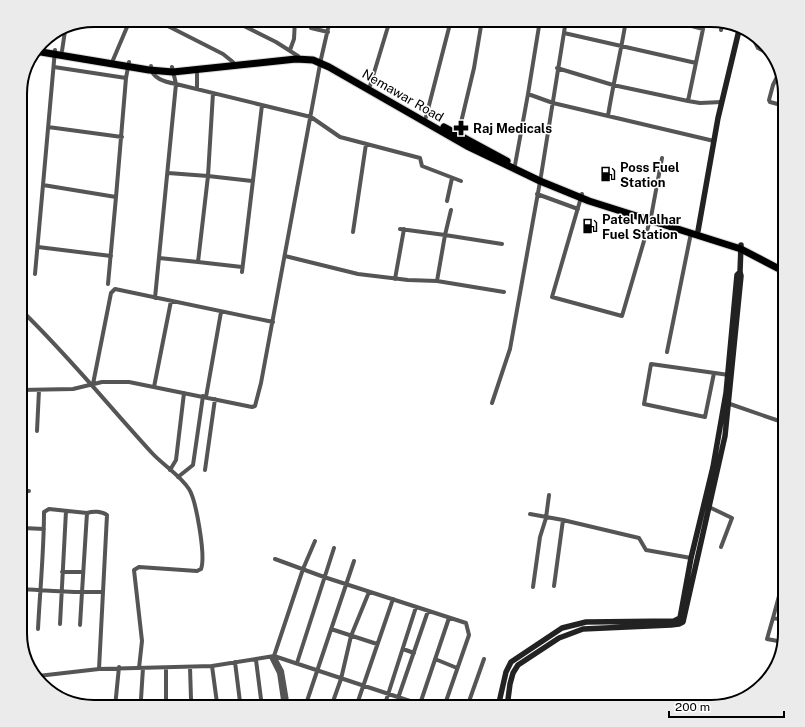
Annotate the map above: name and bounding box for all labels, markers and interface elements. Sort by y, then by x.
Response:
street label: Nemawar Road [359,66,446,125]
pharmacy icon: Raj Medicals [452,119,470,137]
place label: Raj Medicals [473,121,552,136]
place label: Poss Fuel Station [620,160,680,190]
fuel station icon: Poss Fuel Station [599,165,617,183]
place label: Patel Malhar Fuel Station [602,212,682,242]
fuel station icon: Patel Malhar Fuel Station [581,217,599,235]
scale bar [669,693,784,719]
text: 200 m [675,700,710,714]

